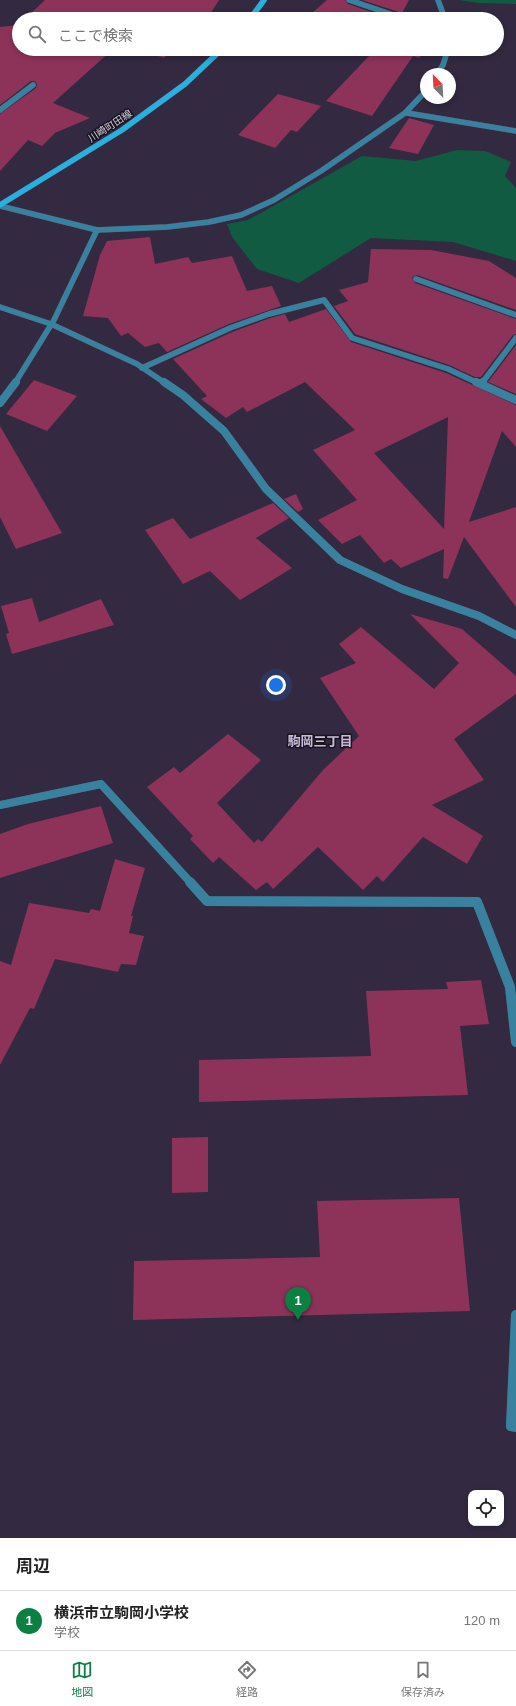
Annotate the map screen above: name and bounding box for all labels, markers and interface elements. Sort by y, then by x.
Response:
search box [12,12,504,56]
icon: search [26,23,48,45]
text: ここで検索 [58,27,133,44]
north arrow [420,68,456,104]
street label: 川崎町田線 [86,108,134,144]
your location [266,675,286,695]
district label: 駒岡三丁目 [287,734,353,749]
pin: 1 [285,1287,311,1320]
map controls [468,1490,504,1526]
button: locate [468,1490,504,1526]
text: 周辺 [16,1557,50,1576]
text: 横浜市立駒岡小学校 [54,1604,189,1621]
text: 1 [25,1613,33,1628]
text: 120 m [464,1613,500,1628]
text: 学校 [54,1625,80,1640]
tab: 地図 [71,1659,93,1699]
tab: 経路 [236,1659,258,1699]
tab: 保存済み [401,1659,445,1699]

